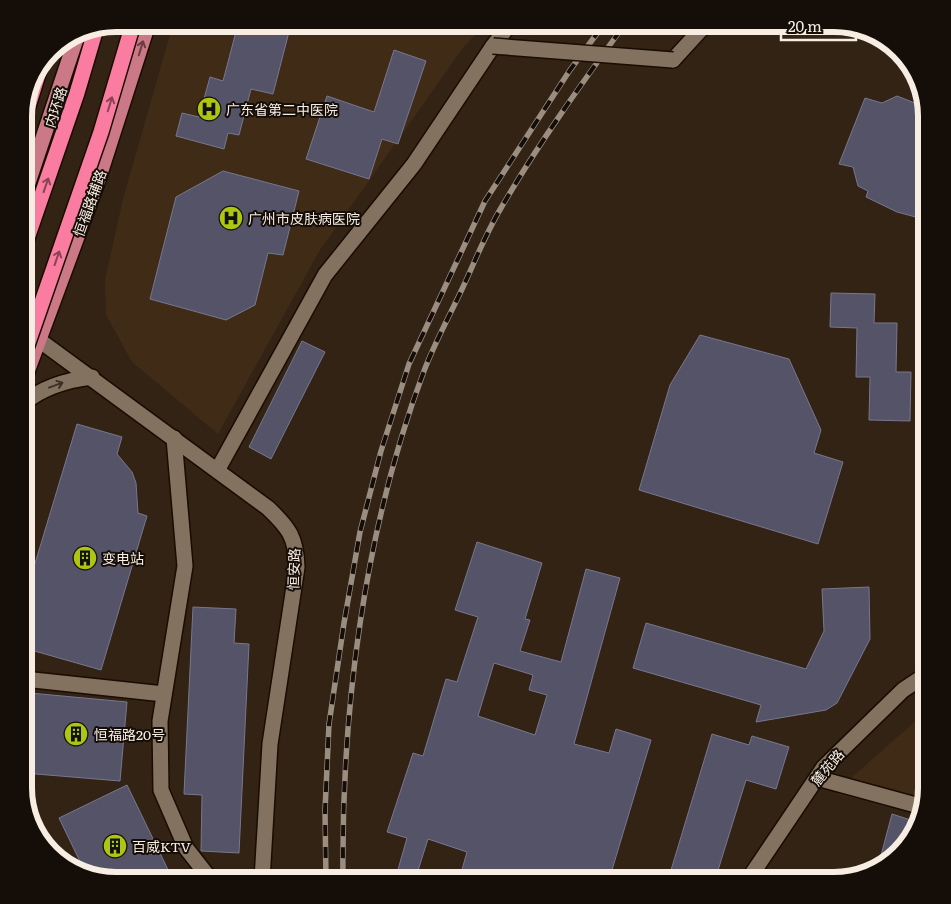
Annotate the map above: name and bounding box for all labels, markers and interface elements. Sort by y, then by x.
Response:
scale bar [781,10,856,42]
text: 20 m [788,14,822,37]
one-way arrow [136,40,146,56]
street label: 内环路 [39,84,71,130]
hospital icon: 广东省第二中医院 [196,96,222,122]
one-way arrow [105,97,115,113]
place label: 广东省第二中医院 [226,99,338,119]
street label: 恒福路辅路 [68,167,110,239]
one-way arrow [41,177,51,193]
hospital icon: 广州市皮肤病医院 [218,205,244,231]
place label: 广州市皮肤病医院 [248,208,360,228]
one-way arrow [53,251,62,266]
one-way arrow [48,380,63,389]
building icon: 变电站 [72,545,98,571]
place label: 变电站 [102,548,144,568]
street label: 恒安路 [282,548,304,590]
building icon: 恒福路20号 [63,721,89,747]
place label: 恒福路20号 [94,724,165,744]
street label: 麓苑路 [806,744,848,790]
building icon: 百威KTV [102,833,128,859]
place label: 百威KTV [132,836,192,856]

